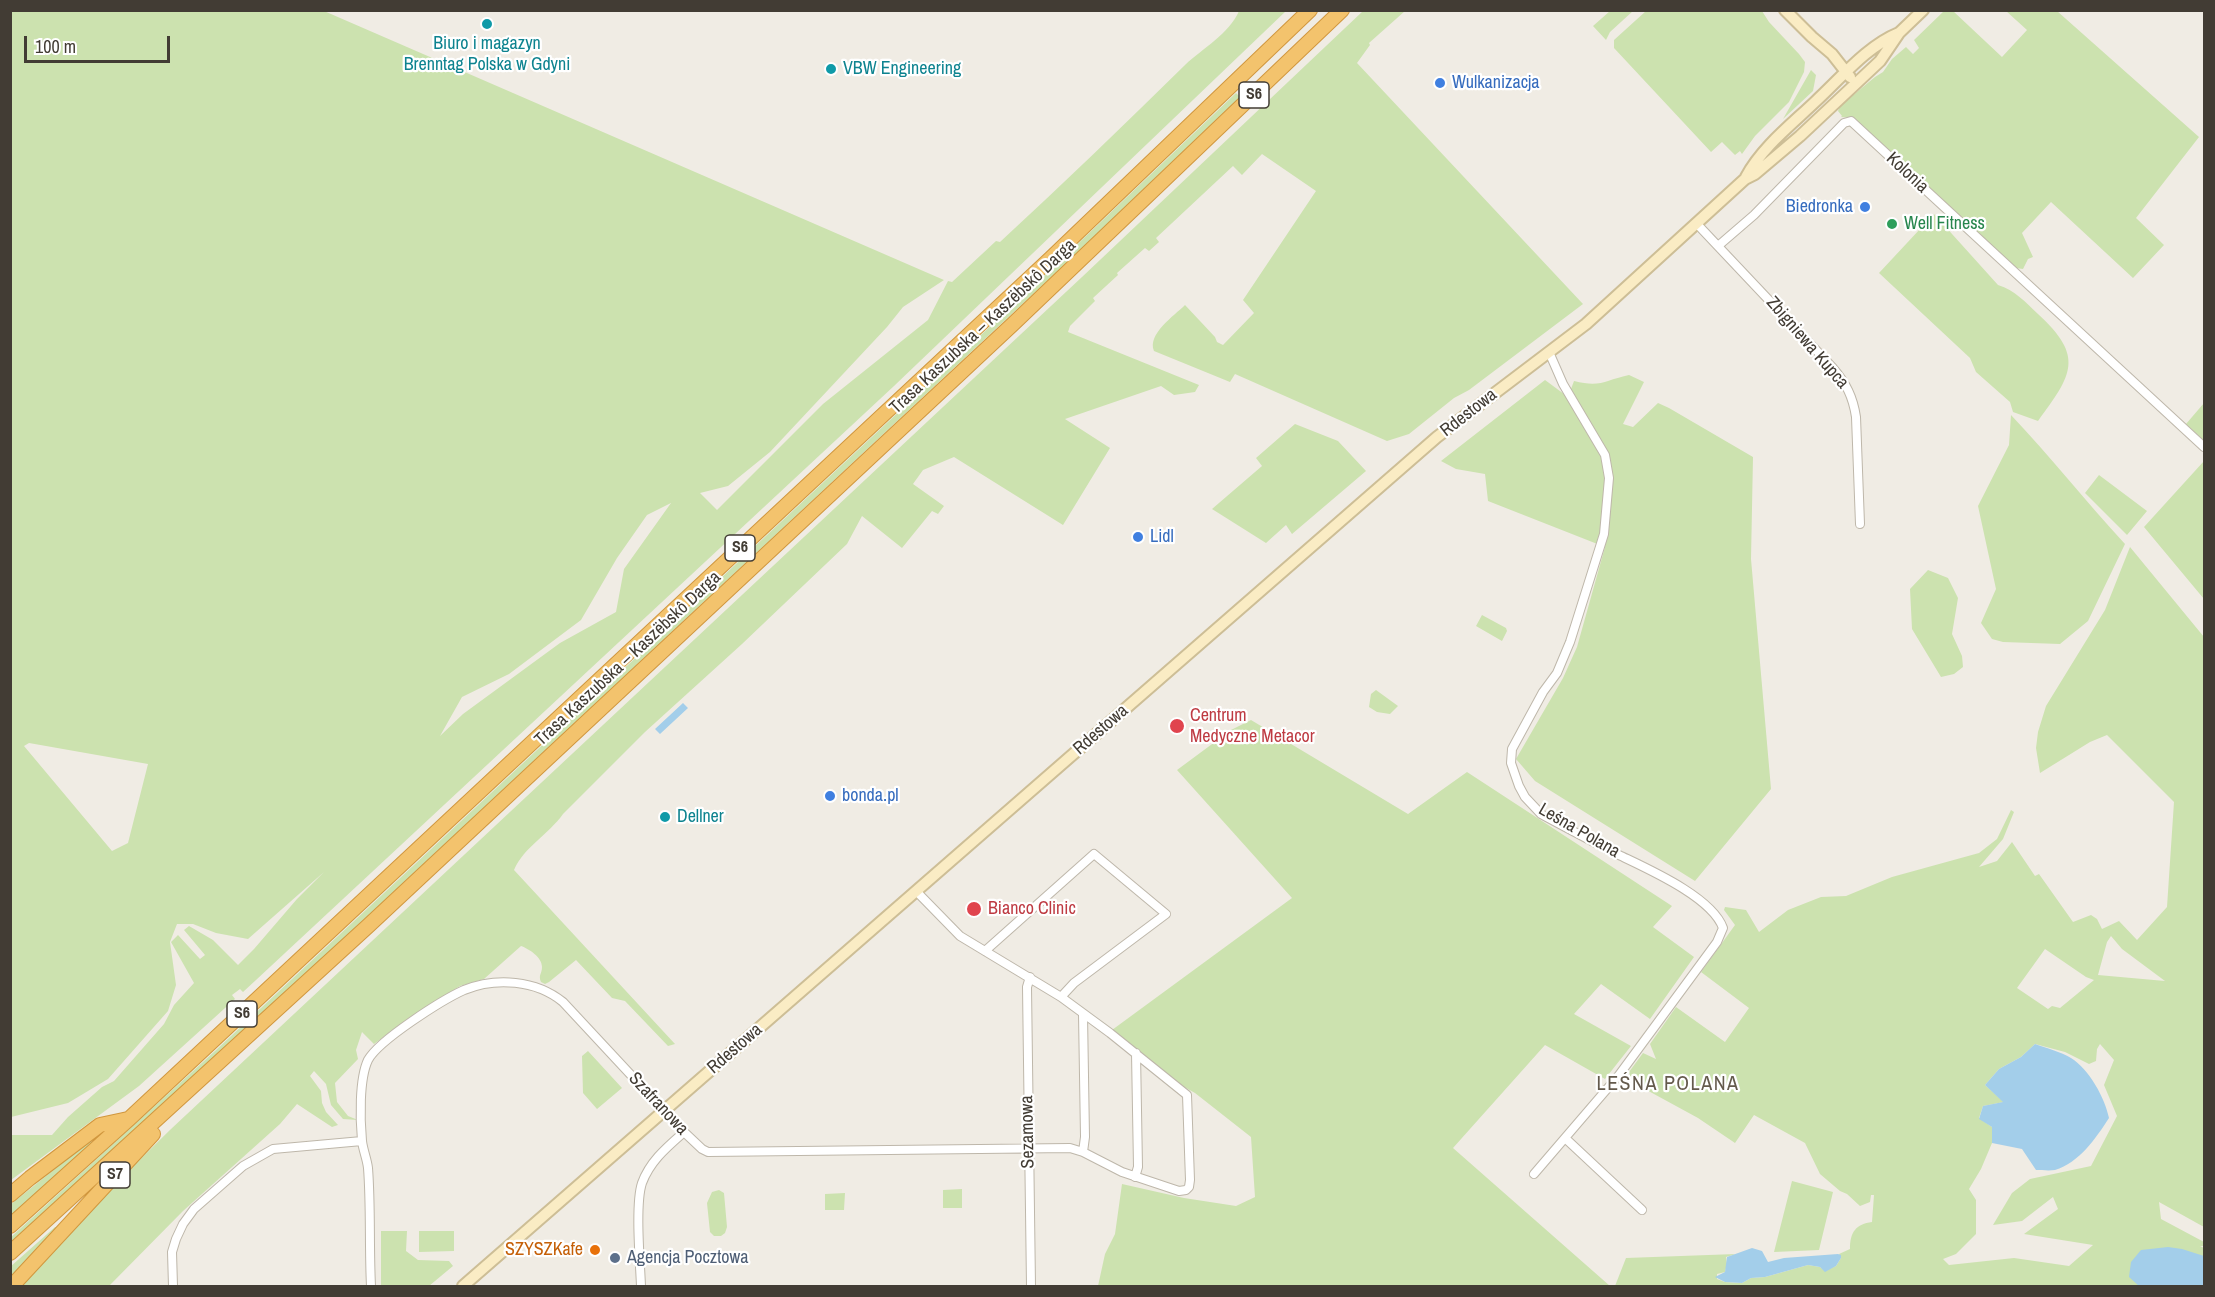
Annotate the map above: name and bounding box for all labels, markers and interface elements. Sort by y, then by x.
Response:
marker: Biuro i magazyn Brenntag Polska w Gdyni [480,17,494,31]
scale bar [27,24,172,62]
place label: Biuro i magazyn Brenntag Polska w Gdyni [404,33,570,76]
text: 100 m [35,34,76,59]
place label: VBW Engineering [843,58,961,80]
marker: VBW Engineering [824,62,838,76]
place label: Wulkanizacja [1452,72,1540,94]
marker: Wulkanizacja [1433,76,1447,90]
road number: S6 [1239,82,1269,108]
street label: Kolonia [1881,148,1933,198]
place label: Biedronka [1786,196,1853,218]
marker: Biedronka [1858,200,1872,214]
place label: Well Fitness [1904,213,1985,235]
marker: Well Fitness [1885,217,1899,231]
street label: Trasa Kaszubska – Kaszëbskô Darga [886,235,1080,419]
street label: Zbigniewa Kupca [1761,293,1853,393]
street label: Rdestowa [1436,384,1502,442]
place label: Lidl [1150,526,1174,548]
marker: Lidl [1131,530,1145,544]
road number: S6 [725,535,755,561]
street label: Trasa Kaszubska – Kaszëbskô Darga [531,567,725,751]
street label: Rdestowa [1069,700,1133,760]
place label: Centrum Medyczne Metacor [1190,705,1315,748]
marker: Centrum Medyczne Metacor [1168,717,1186,735]
place label: bonda.pl [842,785,899,807]
marker: bonda.pl [823,789,837,803]
street label: Leśna Polana [1535,799,1623,863]
place label: Dellner [677,806,724,828]
marker: Dellner [658,810,672,824]
place label: Bianco Clinic [988,898,1076,920]
marker: Bianco Clinic [965,900,983,918]
road number: S6 [227,1001,257,1027]
street label: Rdestowa [703,1019,767,1079]
street label: Szafranowa [624,1068,692,1140]
district label: LEŚNA POLANA [1597,1073,1739,1097]
street label: Sezamowa [1017,1095,1039,1169]
road number: S7 [100,1162,130,1188]
place label: SZYSZKafe [505,1239,583,1261]
marker: SZYSZKafe [588,1243,602,1257]
place label: Agencja Pocztowa [627,1247,748,1269]
marker: Agencja Pocztowa [608,1251,622,1265]

